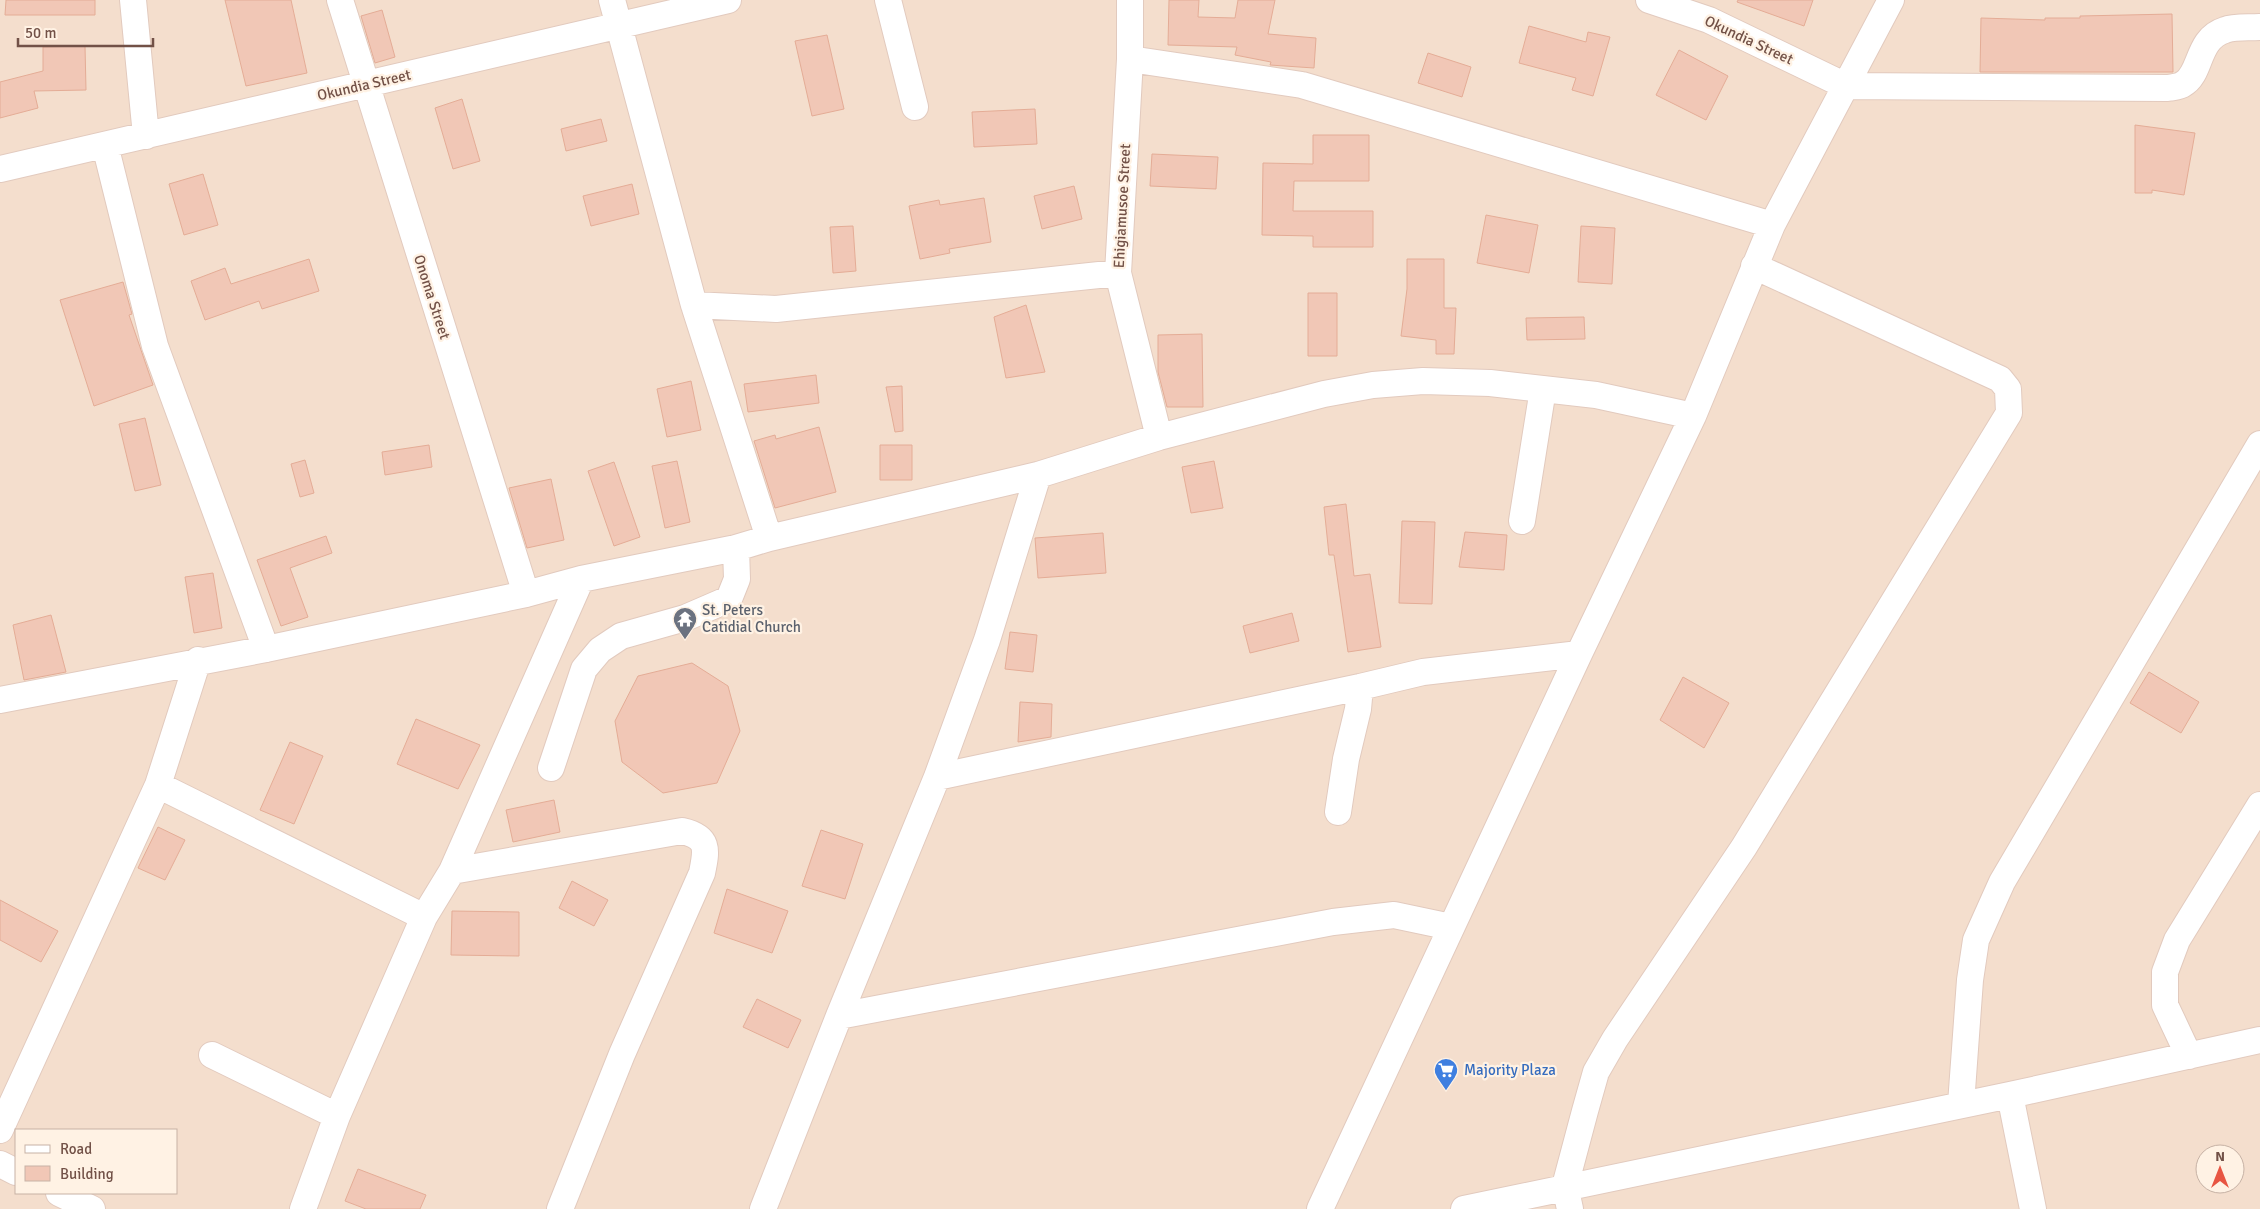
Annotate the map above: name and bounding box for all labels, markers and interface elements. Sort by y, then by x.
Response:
street label: Okundia Street [1702,12,1796,68]
scale bar [18,15,152,47]
text: 50 m [25,24,56,42]
street label: Okundia Street [315,65,413,105]
street label: Ehigiamusoe Street [1110,143,1134,269]
street label: Onoma Street [410,252,454,342]
place label: St. Peters Catidial Church [702,601,801,636]
temple icon: St. Peters Catidial Church [672,606,698,640]
supermarket icon: Majority Plaza [1433,1057,1459,1091]
place label: Majority Plaza [1464,1061,1556,1079]
legend [15,1129,178,1194]
text: Road [60,1140,92,1158]
north arrow [2195,1144,2245,1194]
text: N [2215,1148,2225,1165]
text: Building [60,1165,114,1183]

